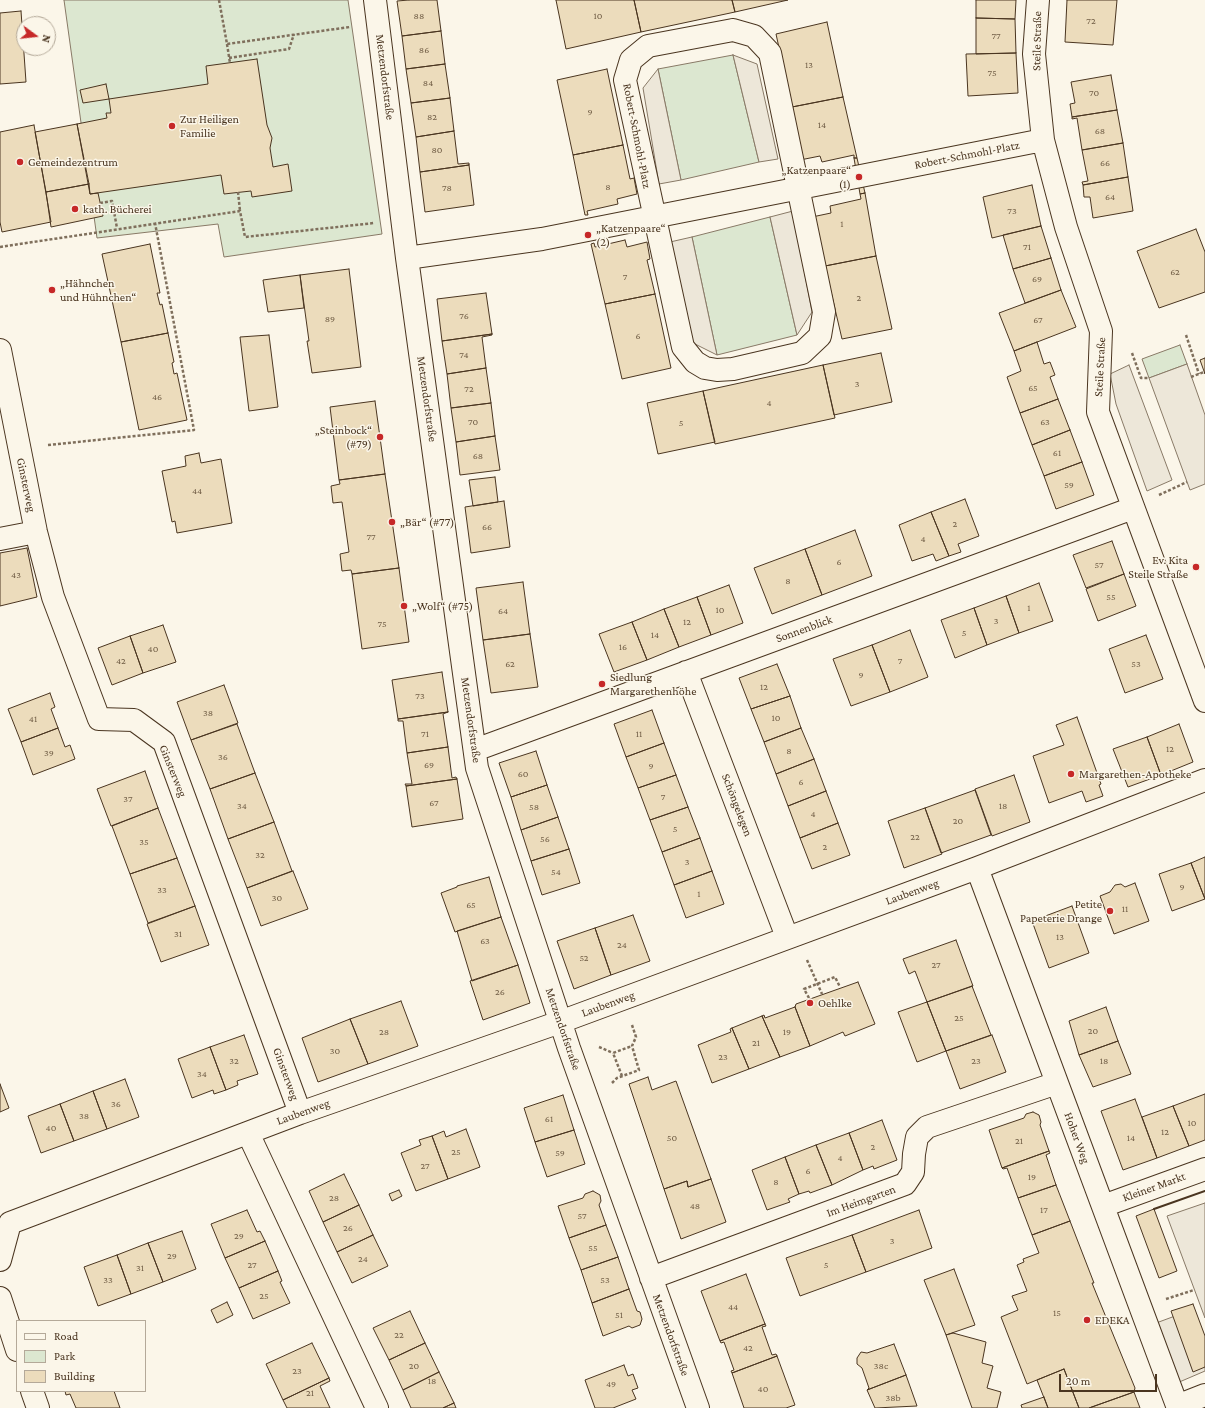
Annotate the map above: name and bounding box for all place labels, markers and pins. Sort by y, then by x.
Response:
place label: Zur Heiligen Familie [180,112,239,140]
marker: Zur Heiligen Familie [167,121,177,131]
place label: Gemeindezentrum [28,155,118,169]
marker: Gemeindezentrum [15,157,25,167]
place label: „Katzenpaare“ (1) [781,163,851,191]
marker: „Katzenpaare“ (1) [854,172,864,182]
place label: kath. Bücherei [83,202,152,216]
marker: kath. Bücherei [70,204,80,214]
place label: „Katzenpaare“ (2) [596,221,666,249]
marker: „Katzenpaare“ (2) [583,230,593,240]
place label: „Hähnchen und Hühnchen“ [60,276,136,304]
marker: „Hähnchen und Hühnchen“ [47,285,57,295]
place label: „Steinbock“ (#79) [315,423,372,451]
marker: „Steinbock“ (#79) [375,432,385,442]
place label: „Bär“ (#77) [400,515,454,529]
marker: „Bär“ (#77) [387,517,397,527]
place label: Ev. Kita Steile Straße [1128,553,1188,581]
marker: Ev. Kita Steile Straße [1191,562,1201,572]
place label: „Wolf“ (#75) [412,599,473,613]
marker: „Wolf“ (#75) [399,601,409,611]
place label: Siedlung Margarethenhöhe [610,670,696,698]
marker: Siedlung Margarethenhöhe [597,679,607,689]
place label: Margarethen-Apotheke [1079,767,1191,781]
marker: Margarethen-Apotheke [1066,769,1076,779]
place label: Petite Papeterie Drange [1020,897,1102,925]
marker: Petite Papeterie Drange [1105,906,1115,916]
place label: Oehlke [818,996,852,1010]
marker: Oehlke [805,998,815,1008]
place label: EDEKA [1095,1313,1130,1327]
marker: EDEKA [1082,1315,1092,1325]

